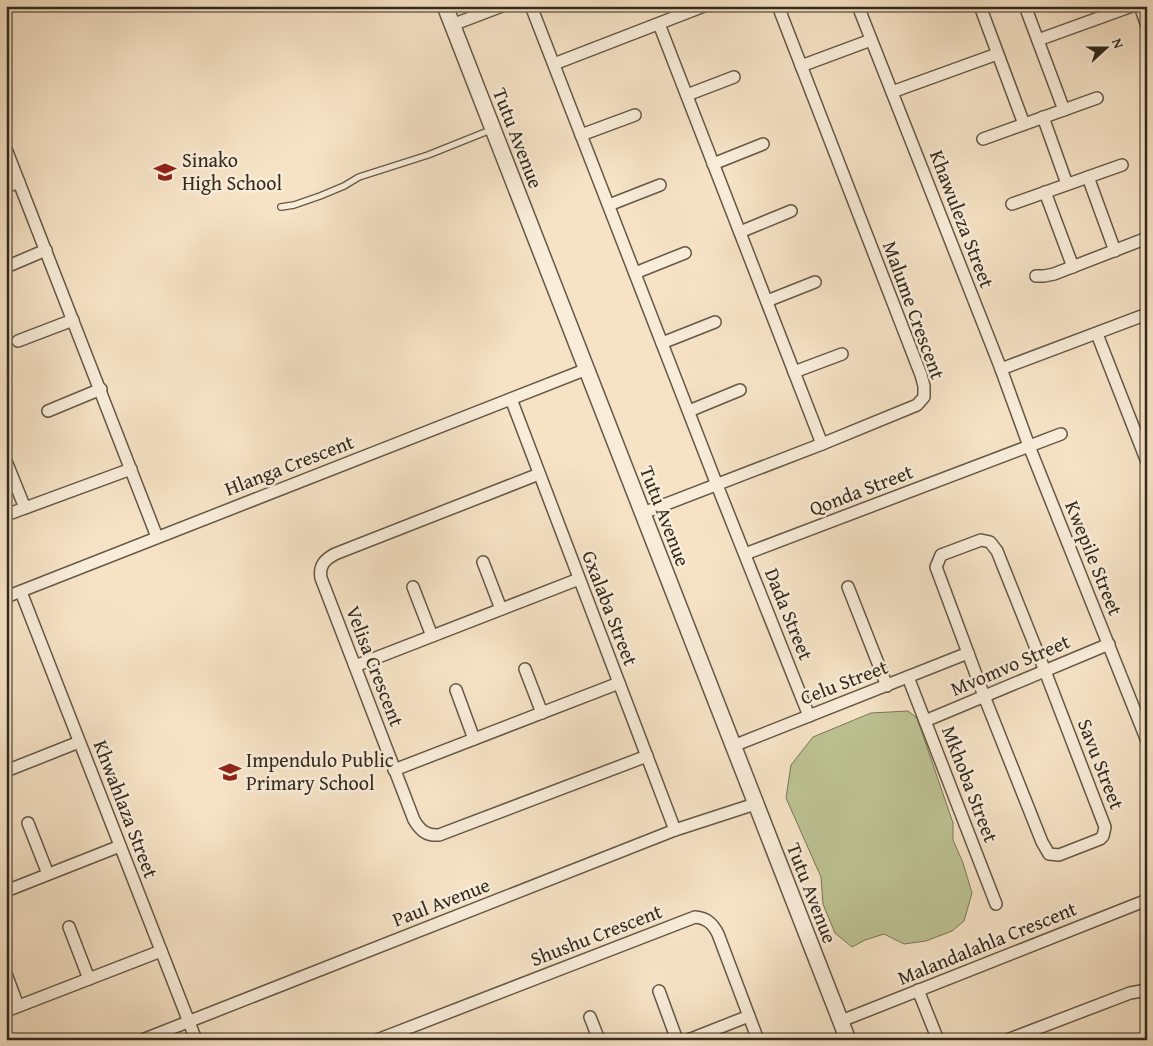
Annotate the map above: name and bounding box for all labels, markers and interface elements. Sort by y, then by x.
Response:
north arrow [1080,22,1130,72]
text: N [1107,35,1129,52]
street label: Tutu Avenue [486,83,551,192]
place label: Sinako High School [182,145,282,197]
street label: Khawuleza Street [923,146,1002,292]
school or university icon: Sinako High School [152,159,178,185]
street label: Malume Crescent [876,237,953,383]
street label: Hlanga Crescent [220,427,358,502]
street label: Qonda Street [805,457,917,523]
street label: Tutu Avenue [633,461,698,570]
street label: Kwepile Street [1058,496,1131,620]
street label: Gxalaba Street [575,546,646,670]
street label: Dada Street [758,564,821,664]
street label: Velisa Crescent [339,601,412,730]
street label: Mvomvo Street [946,626,1074,703]
street label: Celu Street [796,652,892,712]
street label: Savu Street [1071,714,1132,813]
street label: Mkhoba Street [935,721,1006,846]
street label: Khwahlaza Street [87,736,166,882]
place label: Impendulo Public Primary School [246,745,394,797]
school or university icon: Impendulo Public Primary School [217,759,243,785]
street label: Tutu Avenue [780,838,845,947]
street label: Paul Avenue [388,870,494,933]
street label: Malandalahla Crescent [893,893,1081,992]
street label: Shushu Crescent [526,896,666,973]

